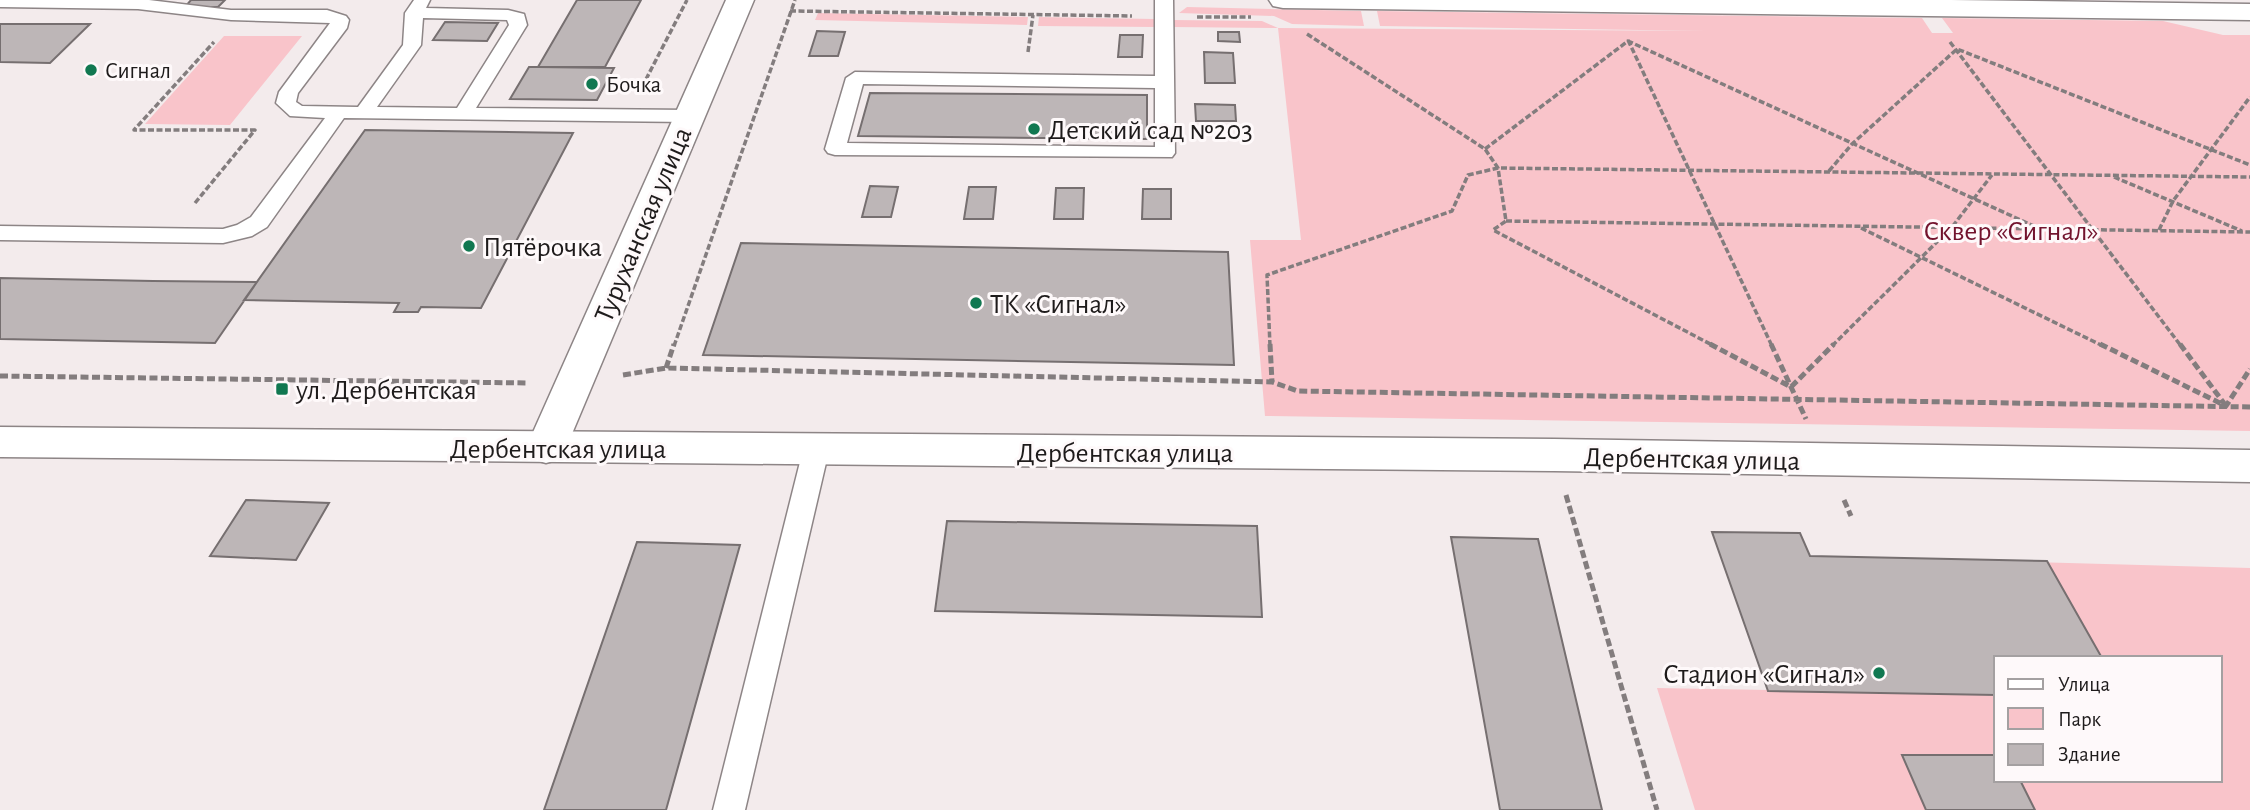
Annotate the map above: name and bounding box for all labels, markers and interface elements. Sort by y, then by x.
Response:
place label: Сигнал [105,60,171,83]
marker: Сигнал [83,62,99,78]
place label: Бочка [606,74,661,97]
marker: Бочка [584,76,600,92]
place label: Детский сад №203 [1048,117,1253,145]
marker: Детский сад №203 [1026,121,1042,137]
street label: Туруханская улица [590,123,698,326]
park label: Сквер «Сигнал» [1923,218,2099,246]
place label: Пятёрочка [483,234,602,262]
marker: Пятёрочка [461,238,477,254]
place label: ТК «Сигнал» [990,291,1127,319]
marker: ТК «Сигнал» [968,295,984,311]
place label: ул. Дербентская [295,377,477,405]
marker: ул. Дербентская [274,381,290,397]
street label: Дербентская улица [450,436,667,464]
street label: Дербентская улица [1017,440,1234,468]
street label: Дербентская улица [1583,444,1801,476]
legend [1994,656,2222,782]
place label: Стадион «Сигнал» [1663,661,1865,689]
marker: Стадион «Сигнал» [1871,665,1887,681]
text: Улица [2058,674,2111,695]
text: Парк [2058,709,2102,730]
text: Здание [2058,744,2121,765]

